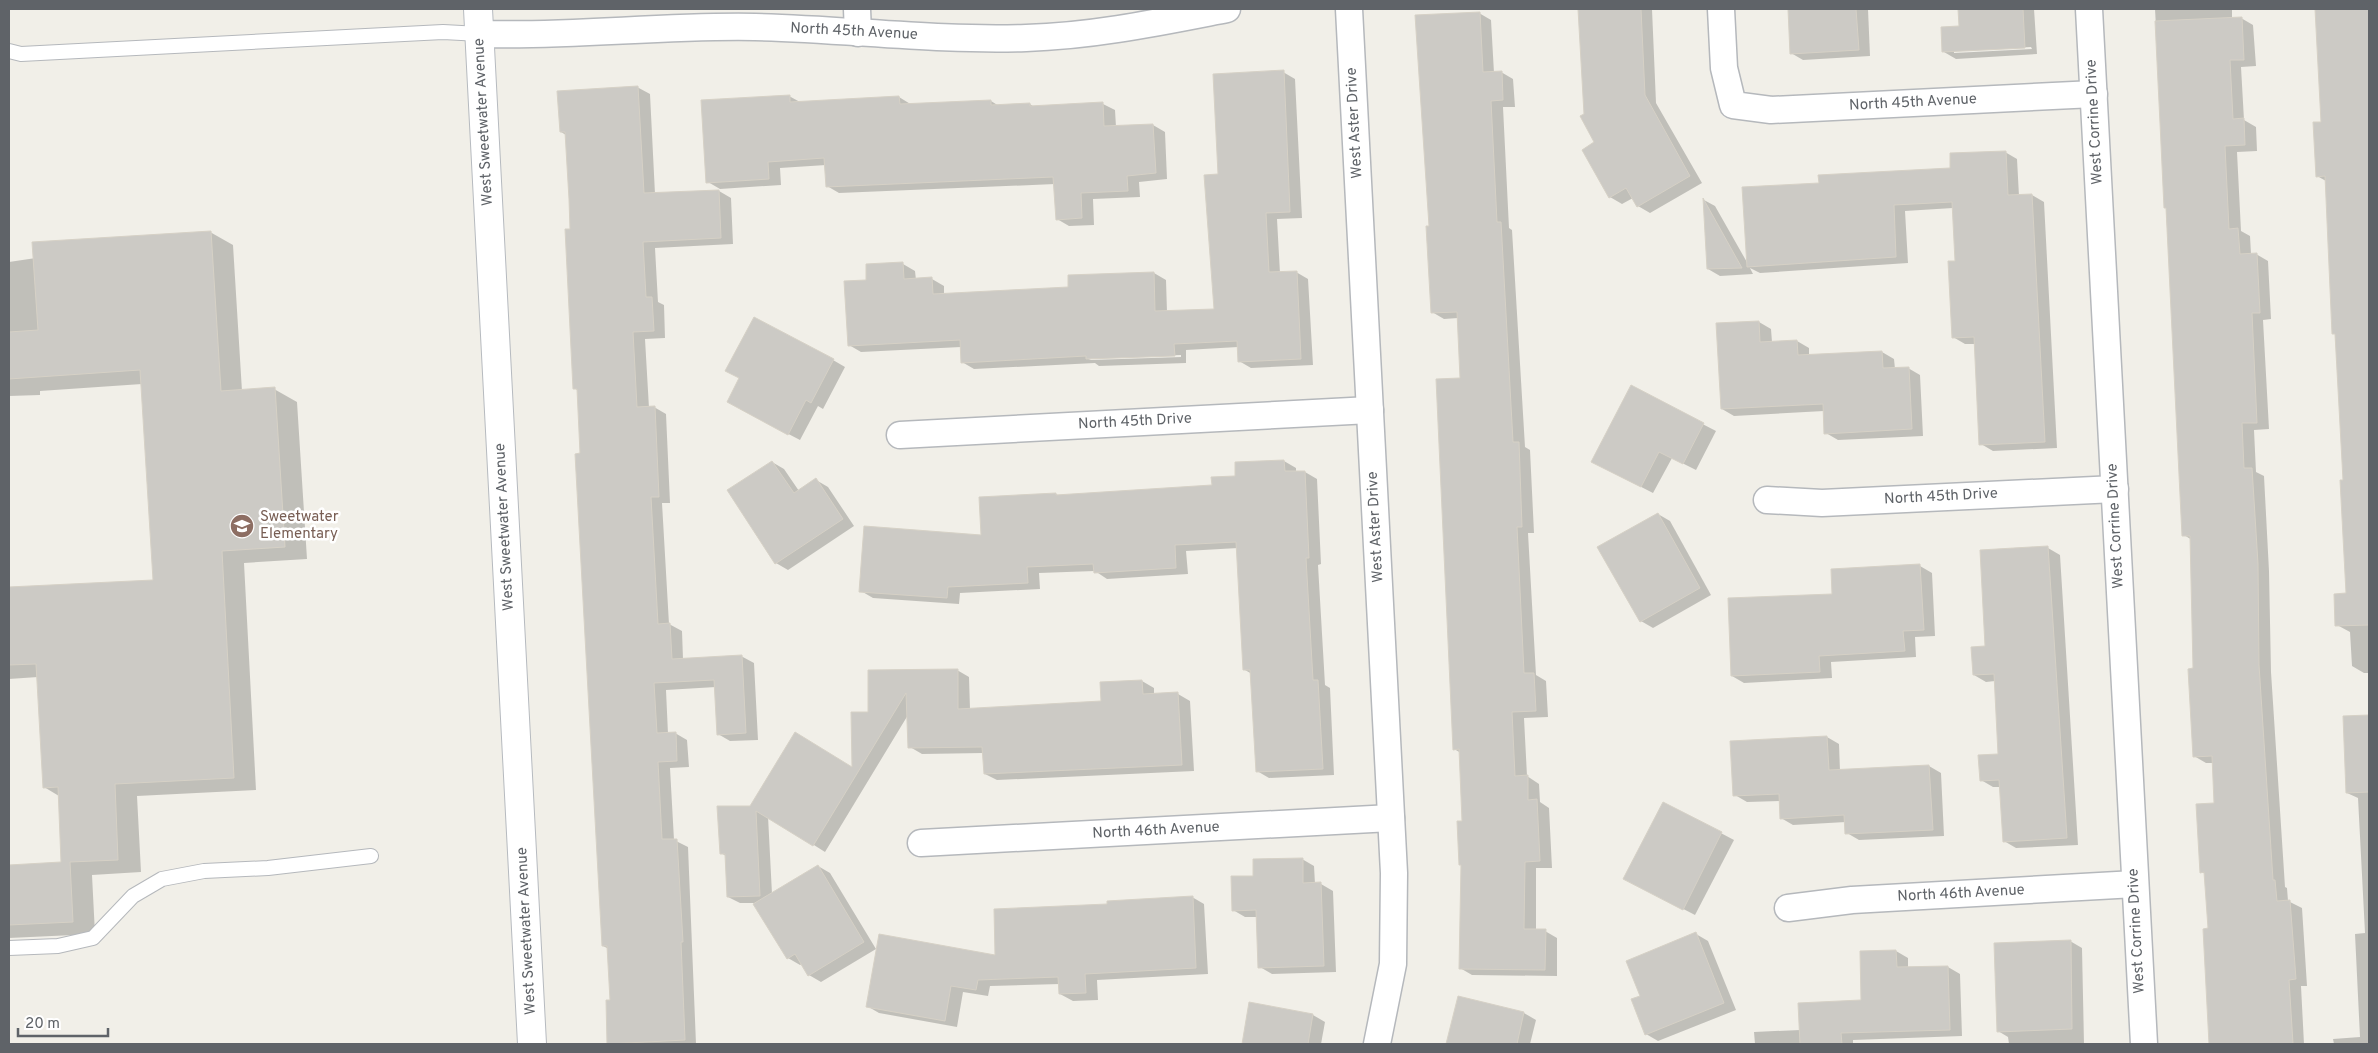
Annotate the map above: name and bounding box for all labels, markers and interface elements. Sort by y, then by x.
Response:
street label: North 45th Avenue [790,19,918,45]
street label: West Sweetwater Avenue [470,38,498,206]
street label: West Corrine Drive [2082,59,2108,185]
street label: West Aster Drive [1343,67,1367,179]
street label: North 45th Avenue [1849,90,1977,116]
street label: North 45th Drive [1078,410,1192,434]
street label: West Sweetwater Avenue [491,443,519,611]
street label: West Corrine Drive [2103,463,2129,589]
street label: West Aster Drive [1364,471,1388,583]
street label: North 45th Drive [1884,485,1998,509]
place label: Sweetwater Elementary [260,508,339,544]
school or university icon: Sweetwater Elementary [229,513,255,539]
street label: North 46th Avenue [1092,818,1220,844]
street label: West Sweetwater Avenue [513,847,541,1015]
street label: West Corrine Drive [2124,868,2150,994]
street label: North 46th Avenue [1897,881,2025,907]
scale bar [18,1006,108,1038]
text: 20 m [25,1015,60,1034]

